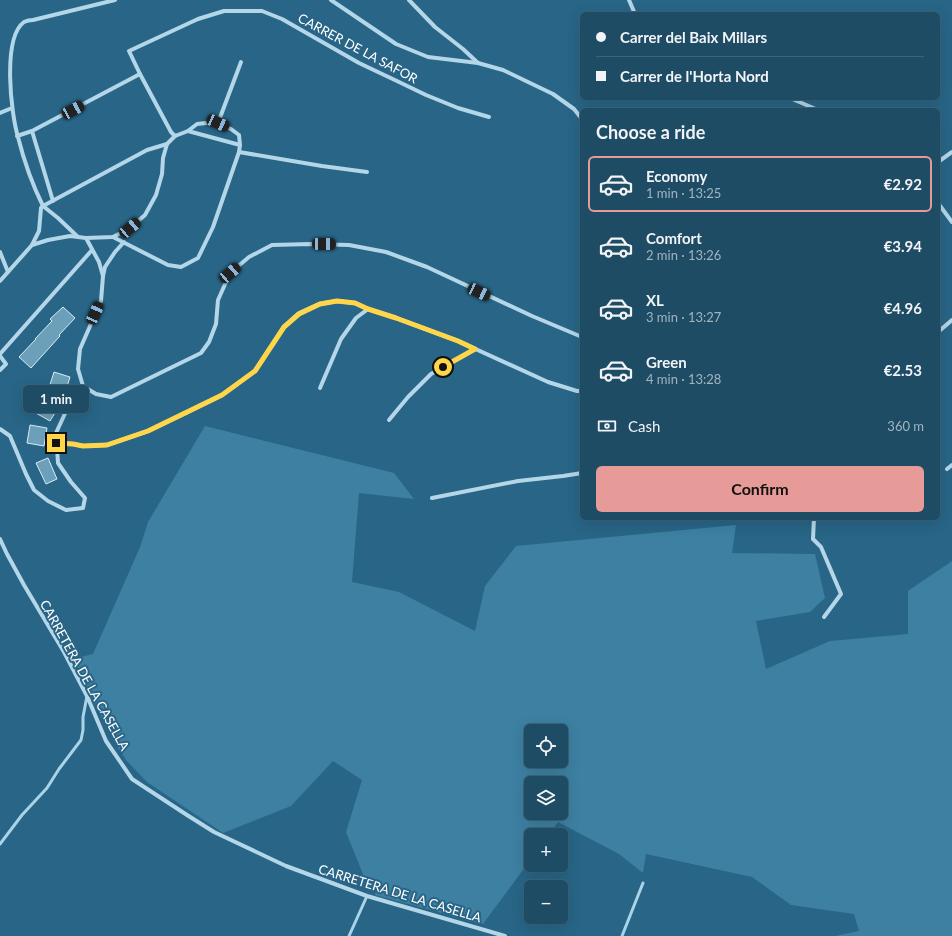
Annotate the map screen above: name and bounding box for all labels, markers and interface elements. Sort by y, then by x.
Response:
street label: CARRER DE LA SAFOR [295,10,421,87]
text: Carrer del Baix Millars [620,28,767,46]
text: Carrer de l'Horta Nord [620,67,769,85]
car [60,99,86,121]
car [205,113,231,133]
text: Choose a ride [596,121,705,143]
icon: car [598,166,634,202]
text: Economy [646,167,707,185]
text: €2.92 [884,175,922,193]
text: 1 min · 13:25 [646,185,721,201]
car [117,216,143,240]
icon: car [598,228,634,264]
text: Comfort [646,229,702,247]
text: €3.94 [884,237,922,255]
car [312,238,336,250]
text: 2 min · 13:26 [646,247,721,263]
car [217,261,243,285]
car [466,281,492,303]
icon: car [598,290,634,326]
text: XL [646,291,664,309]
text: €4.96 [884,299,922,317]
car [85,300,105,326]
text: 3 min · 13:27 [646,309,721,325]
icon: car [598,352,634,388]
text: Green [646,353,687,371]
route start [434,358,452,376]
text: €2.53 [884,361,922,379]
text: 4 min · 13:28 [646,371,721,387]
callout: 1 min [23,385,89,413]
text: 1 min [40,391,72,407]
icon: cash [596,415,618,437]
text: Cash [628,417,660,435]
text: 360 m [887,418,924,434]
route end [47,434,65,452]
button: Confirm [596,466,924,512]
street label: CARRETERA DE LA CASELLA [37,597,133,753]
map controls [524,724,568,924]
button: locate [524,724,568,768]
button: layers [524,776,568,820]
button: + [524,828,568,872]
street label: CARRETERA DE LA CASELLA [317,861,484,926]
button: − [524,880,568,924]

